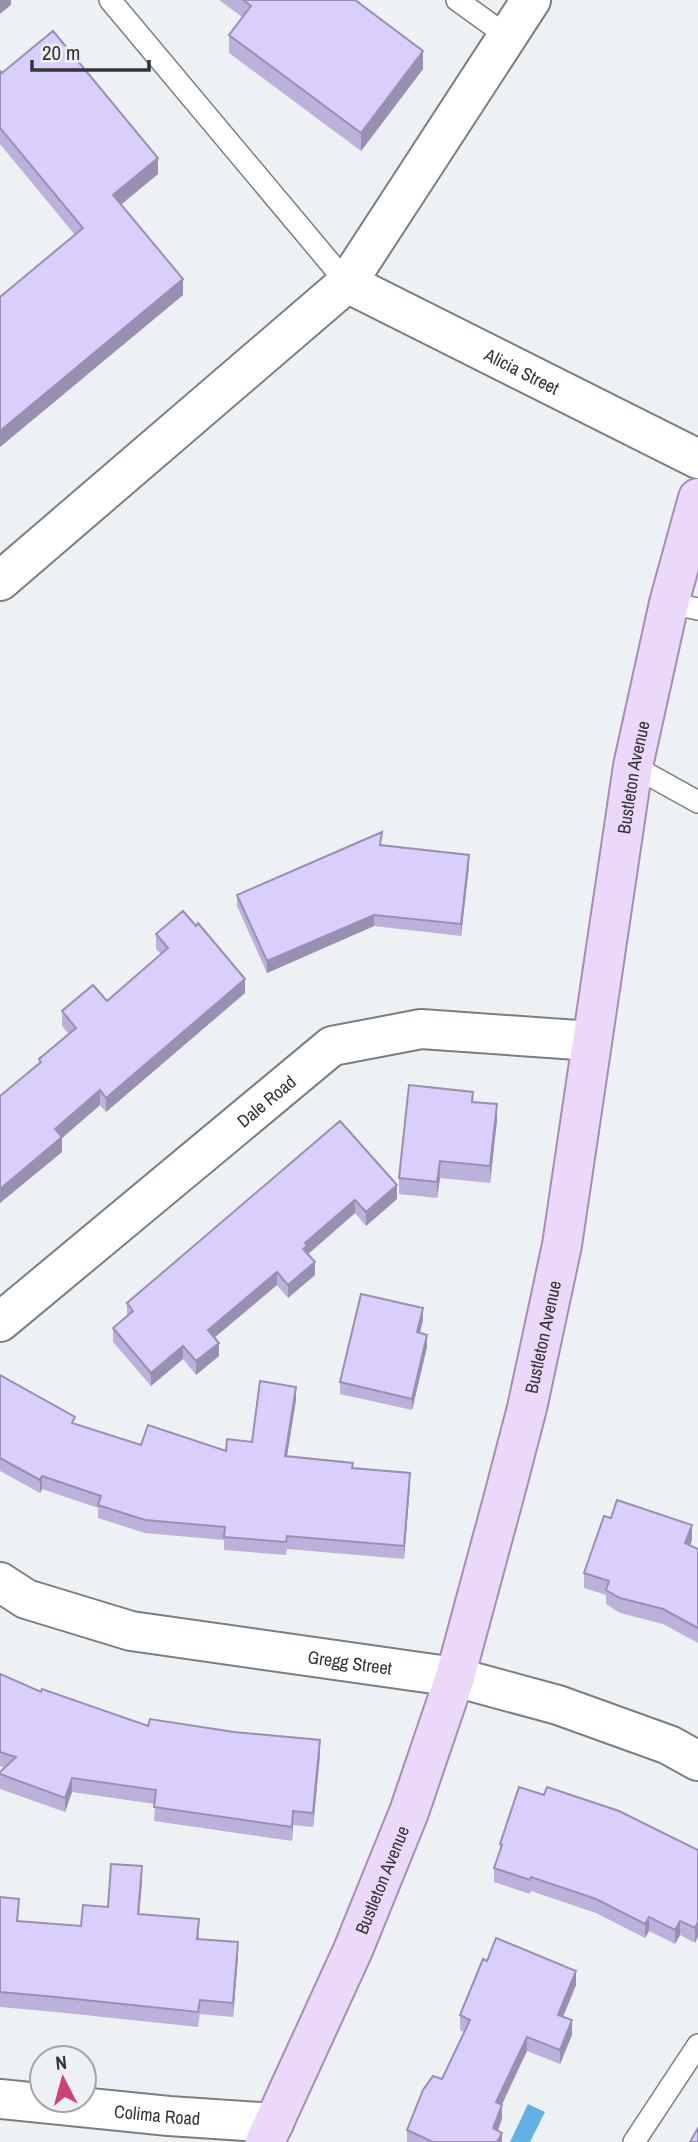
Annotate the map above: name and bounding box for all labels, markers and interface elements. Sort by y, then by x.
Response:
scale bar [32,28,149,72]
text: 20 m [42,38,80,67]
street label: Alicia Street [480,341,564,400]
street label: Bustleton Avenue [611,718,655,836]
street label: Dale Road [231,1069,301,1133]
street label: Bustleton Avenue [518,1278,567,1396]
street label: Gregg Street [306,1644,394,1680]
street label: Bustleton Avenue [348,1822,415,1938]
north arrow [28,2044,98,2114]
text: N [54,2049,68,2076]
street label: Colima Road [113,2098,201,2131]

